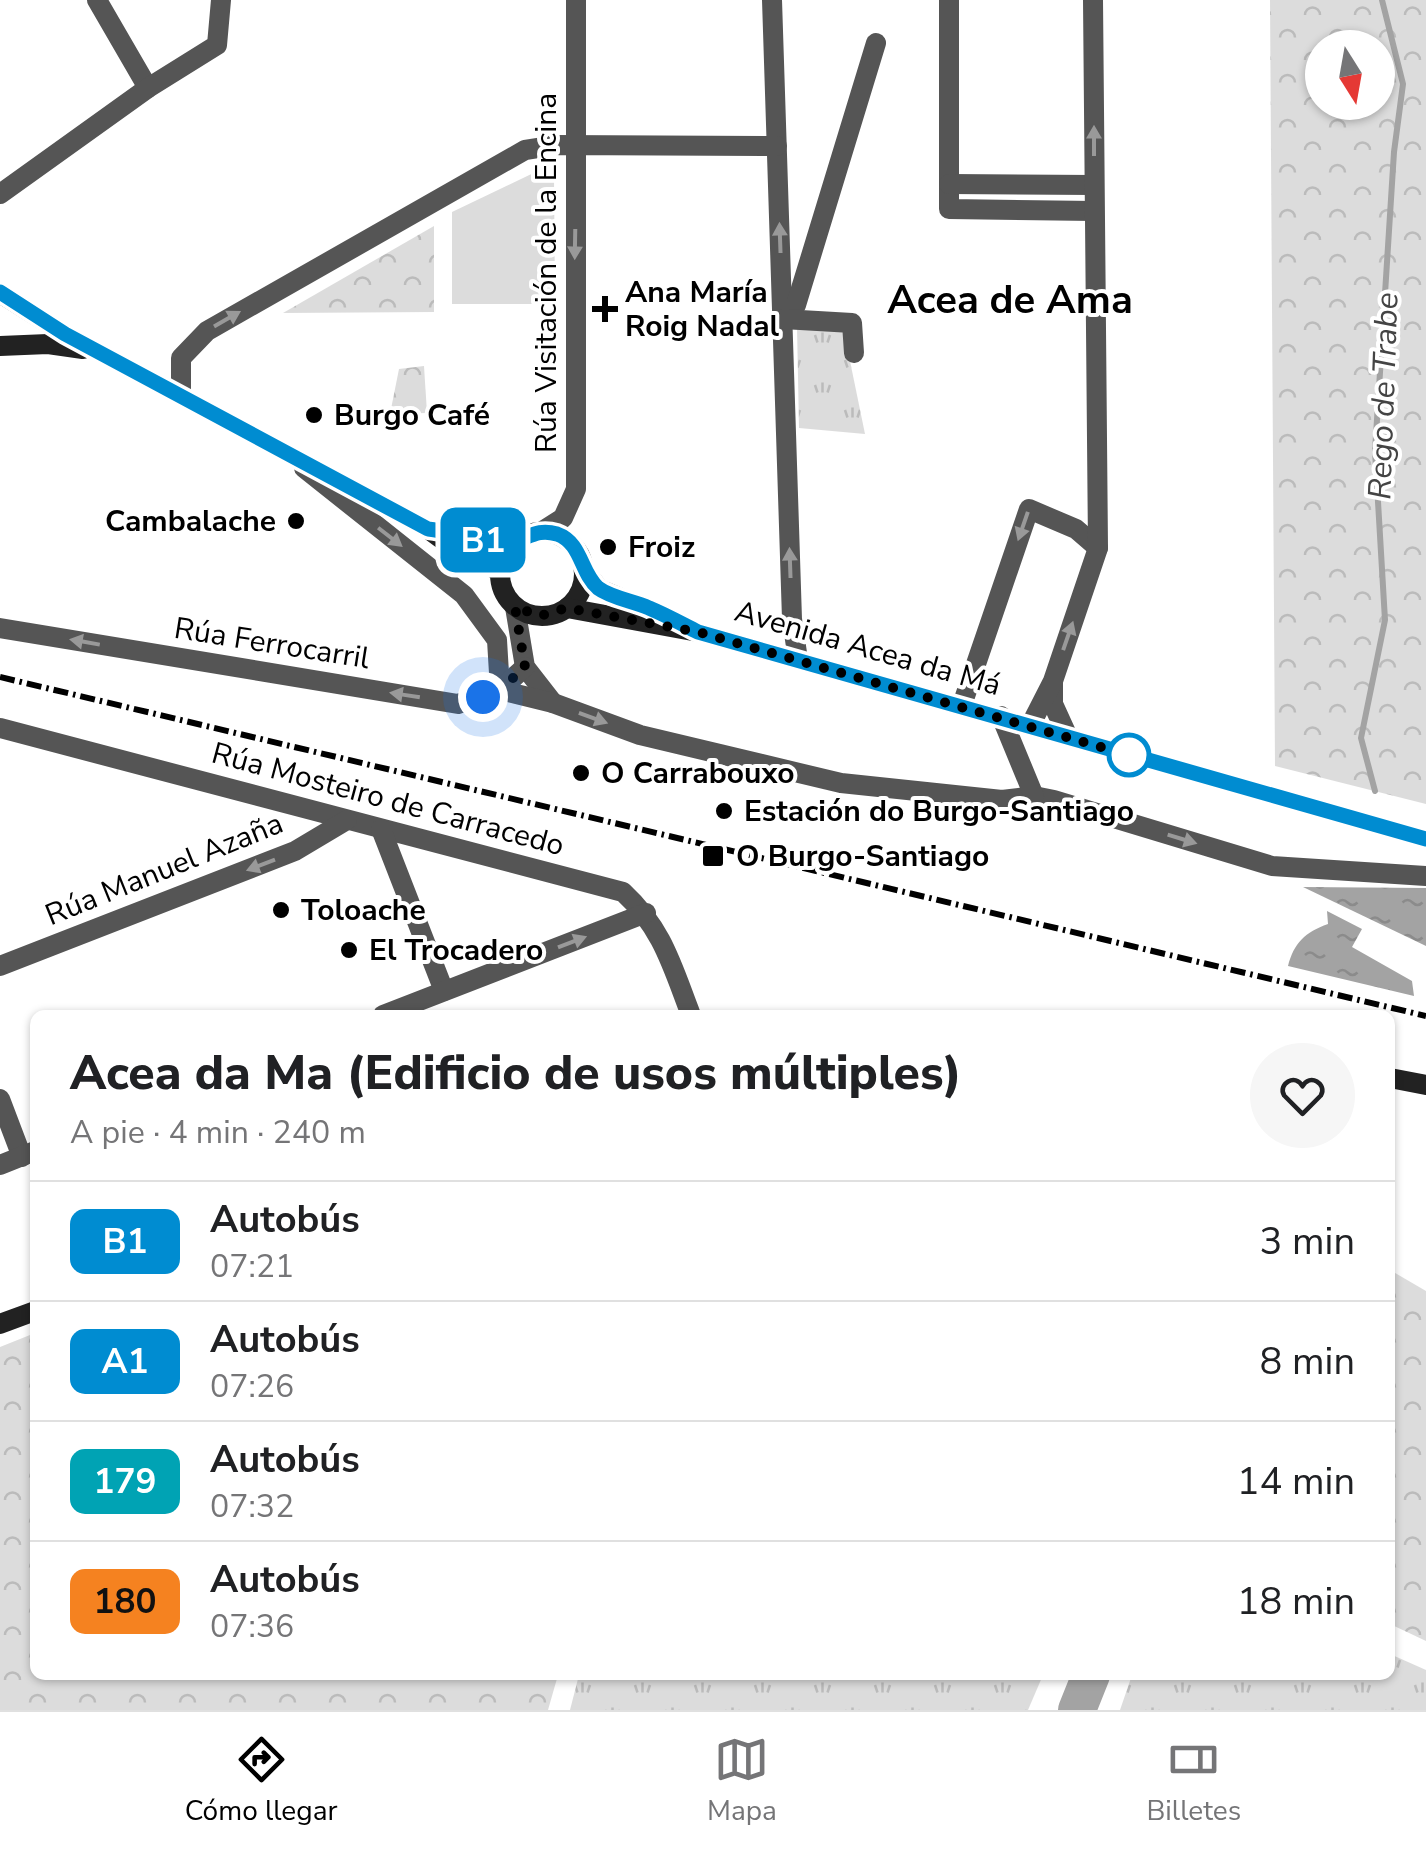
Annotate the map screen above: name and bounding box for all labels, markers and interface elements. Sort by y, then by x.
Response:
north arrow [1305,30,1395,120]
map controls [1305,30,1395,120]
street label: Rúa Visitación de la Encina [526,93,567,453]
one-way arrow [1086,125,1102,157]
one-way arrow [772,222,788,254]
one-way arrow [567,229,583,261]
place label: Ana María Roig Nadal [625,272,780,347]
district label: Acea de Ama [887,273,1133,327]
water label: Rego de Trabe [1358,292,1409,500]
marker: Ana María Roig Nadal [594,298,616,320]
one-way arrow [213,311,241,329]
place label: Burgo Café [334,395,490,436]
marker: Burgo Café [303,404,325,426]
place label: Cambalache [105,501,276,542]
line badge: B1 [438,508,528,572]
marker: Cambalache [285,510,307,532]
one-way arrow [1015,511,1030,541]
text: B1 [460,517,506,564]
one-way arrow [377,526,403,547]
place label: Froiz [628,527,695,568]
marker: Froiz [597,536,619,558]
one-way arrow [782,547,798,579]
street label: Avenida Acea da Má [730,591,1006,706]
street label: Rúa Ferrocarril [171,608,373,679]
one-way arrow [1062,621,1077,651]
one-way arrow [68,634,100,649]
your location [458,672,508,722]
one-way arrow [389,687,421,702]
one-way arrow [579,711,609,726]
street label: Rúa Mosteiro de Carracedo [207,733,569,866]
unlabelled marker [1108,734,1150,776]
place label: O Carrabouxo [601,753,795,794]
marker: O Carrabouxo [570,762,592,784]
place label: Estación do Burgo-Santiago [744,791,1134,832]
marker: Estación do Burgo-Santiago [713,800,735,822]
street label: Rúa Manuel Azaña [39,803,289,936]
one-way arrow [1168,832,1198,847]
place label: O Burgo-Santiago [736,836,989,877]
marker: O Burgo-Santiago [700,843,726,869]
one-way arrow [245,858,275,873]
place label: Toloache [301,890,426,931]
marker: Toloache [270,899,292,921]
place label: El Trocadero [369,930,543,971]
one-way arrow [557,933,587,949]
marker: El Trocadero [338,939,360,961]
text: Acea da Ma (Edificio de usos múltiples) [70,1040,962,1106]
button: heart [1250,1043,1355,1148]
text: A pie · 4 min · 240 m [70,1111,366,1154]
text: Autobús [210,1194,360,1245]
text: 3 min [1260,1216,1355,1267]
text: B1 [102,1218,148,1265]
text: 07:21 [210,1245,294,1288]
text: Autobús [210,1314,360,1365]
text: 8 min [1260,1336,1355,1387]
text: A1 [101,1338,149,1385]
text: 07:26 [210,1365,294,1408]
text: Autobús [210,1434,360,1485]
text: 14 min [1237,1456,1355,1507]
text: 179 [93,1458,157,1505]
text: 07:32 [210,1485,294,1528]
text: Autobús [210,1554,360,1605]
text: 18 min [1237,1576,1355,1627]
text: 180 [93,1578,157,1625]
text: 07:36 [210,1605,294,1648]
tab: Cómo llegar [185,1732,338,1830]
tab: Mapa [707,1732,777,1830]
tab: Billetes [1146,1732,1241,1830]

